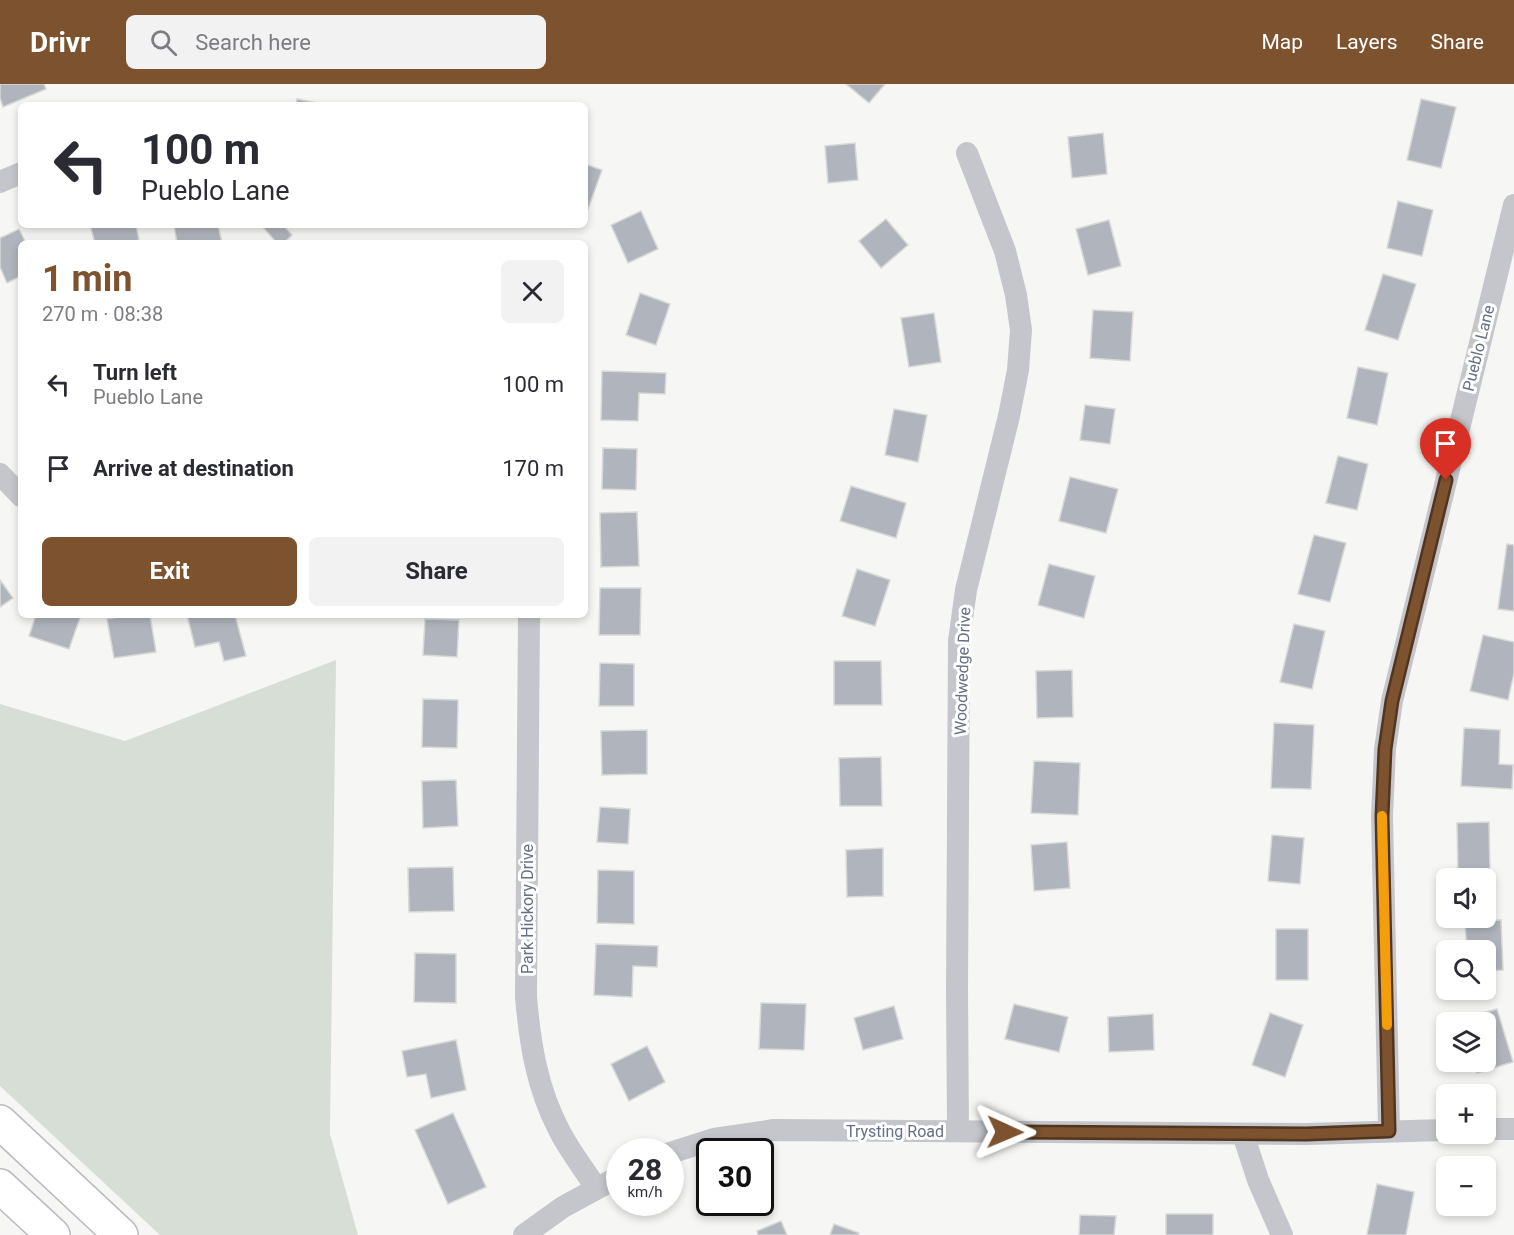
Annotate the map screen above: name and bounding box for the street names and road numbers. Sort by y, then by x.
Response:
street label: Pueblo Lane [1459,303,1498,393]
street label: Woodwedge Drive [951,607,974,735]
street label: Park Hickory Drive [518,844,537,974]
street label: Trysting Road [846,1122,944,1141]

